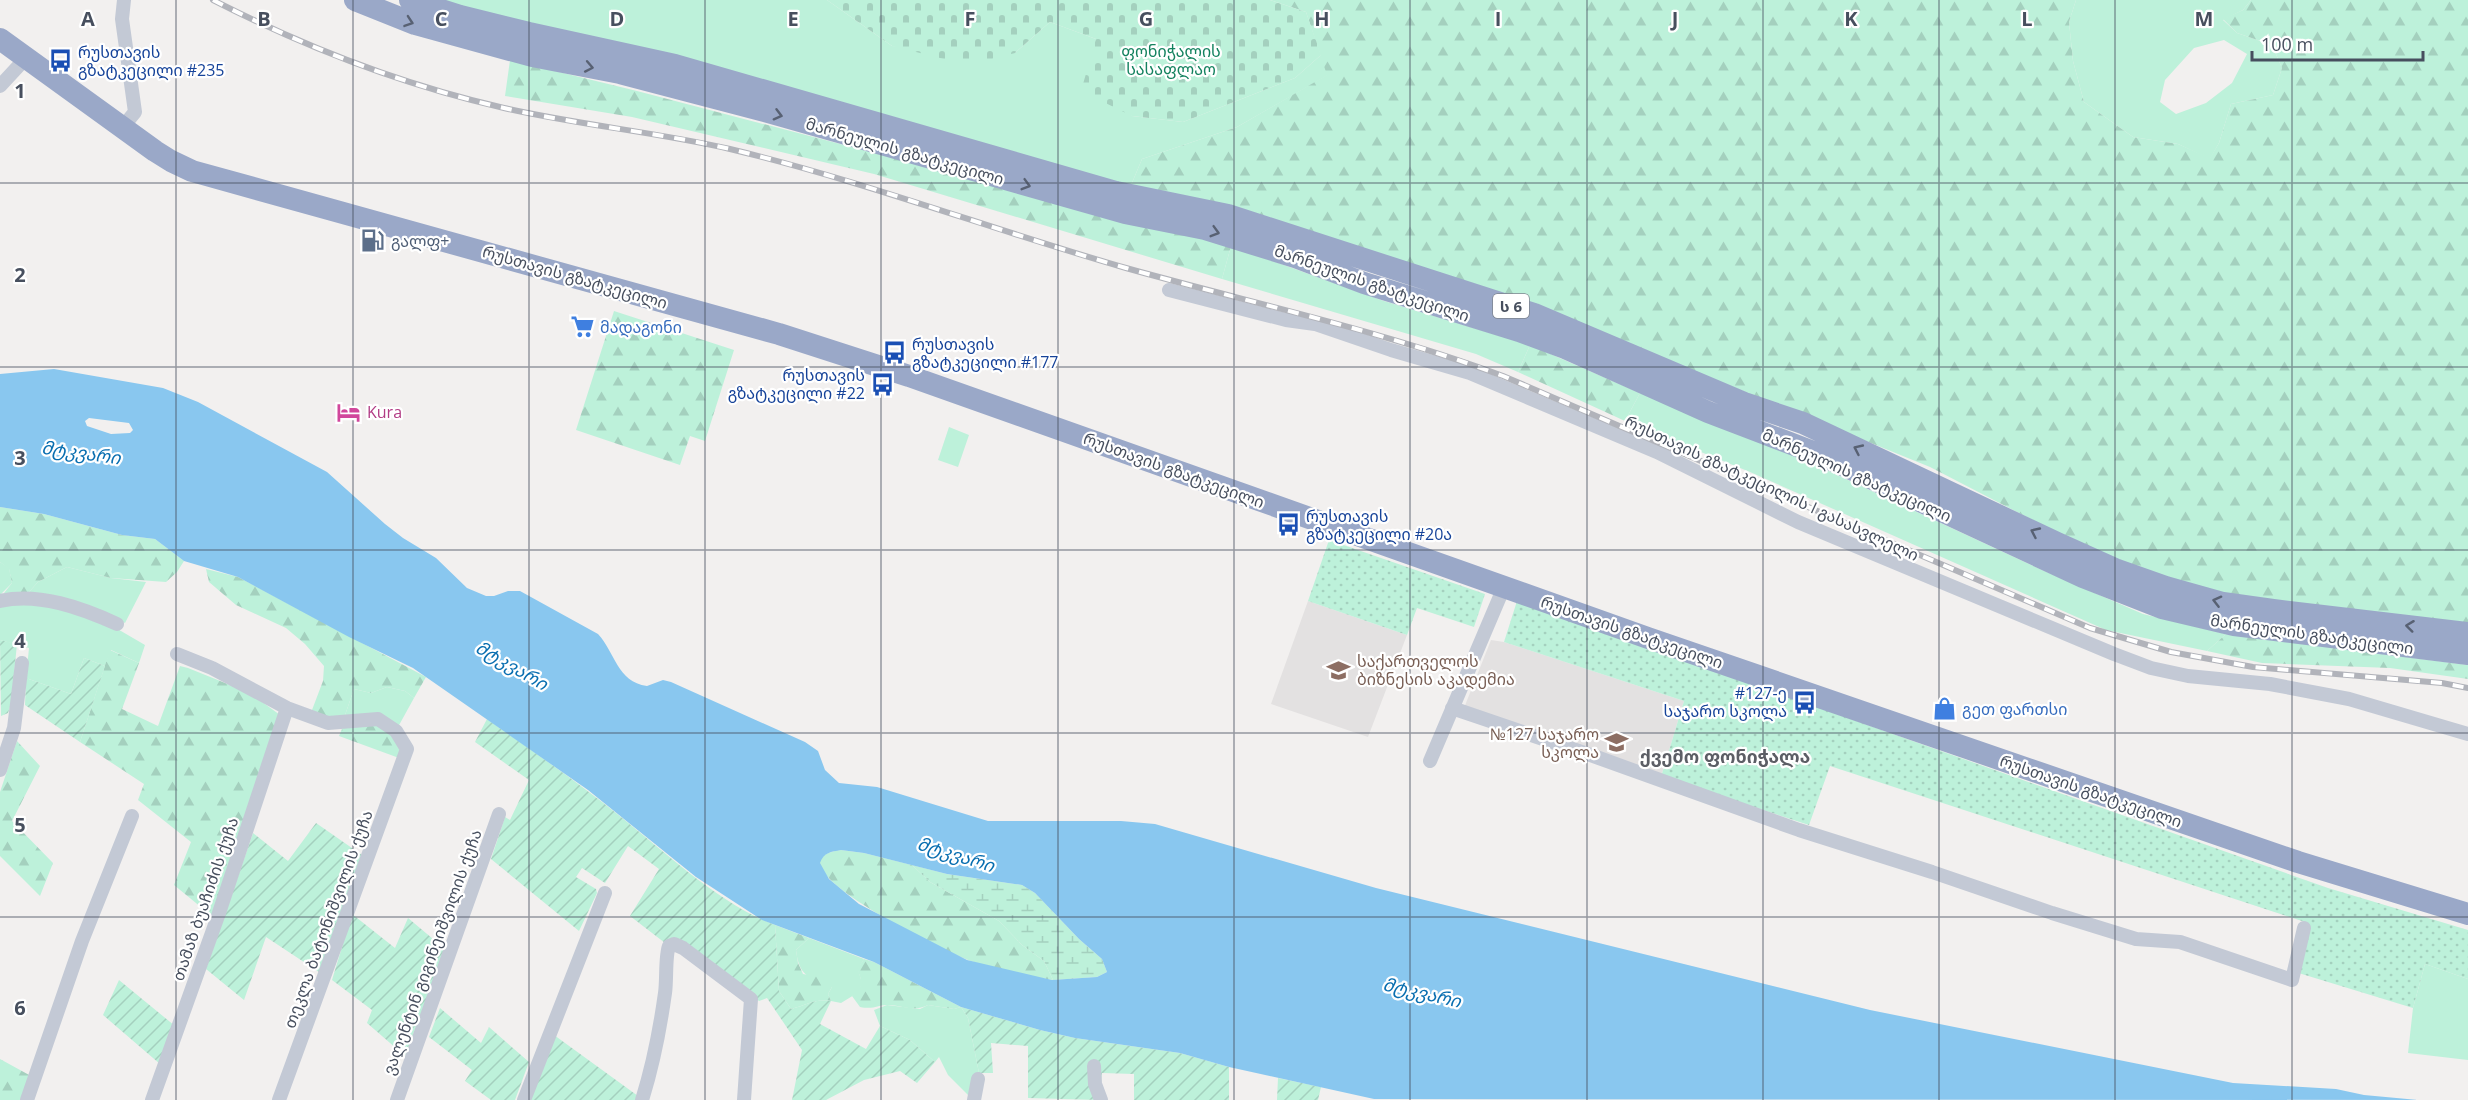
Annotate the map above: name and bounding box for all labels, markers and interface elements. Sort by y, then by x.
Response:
text: A [81,5,95,32]
text: B [257,5,271,32]
text: C [435,5,448,32]
text: D [610,5,624,32]
text: E [787,5,799,32]
text: F [965,5,975,32]
text: G [1139,5,1153,32]
text: H [1314,5,1330,32]
text: I [1495,5,1501,32]
text: J [1670,5,1678,32]
text: K [1844,5,1858,32]
text: L [2021,5,2033,32]
text: M [2195,5,2213,32]
one-way arrow [403,15,414,28]
scale bar [2252,24,2423,62]
text: 100 m [2261,32,2313,56]
park label: ფონიჭალის სასაფლაო [1121,40,1221,80]
place label: რუსთავის გზატკეცილი #235 [78,41,225,81]
bus stop icon: რუსთავის გზატკეცილი #235 [47,48,73,74]
one-way arrow [584,60,594,73]
text: 1 [14,77,26,104]
one-way arrow [772,108,783,120]
street label: მარნეულის გზატკეცილი [803,112,1007,190]
one-way arrow [1020,178,1031,190]
one-way arrow [1210,225,1220,237]
fuel station icon: გალფ+ [360,228,386,254]
place label: გალფ+ [391,230,449,252]
street label: მარნეულის გზატკეცილი [1272,239,1472,327]
street label: რუსთავის გზატკეცილი [480,240,670,314]
text: 2 [14,261,26,288]
road number: ს 6 [1493,294,1529,318]
supermarket icon: მადაგონი [569,314,595,340]
place label: მადაგონი [600,316,682,338]
place label: რუსთავის გზატკეცილი #177 [912,333,1059,373]
bus stop icon: რუსთავის გზატკეცილი #177 [881,340,907,366]
place label: რუსთავის გზატკეცილი #22 [728,364,865,404]
bus stop icon: რუსთავის გზატკეცილი #22 [870,371,896,397]
hotel icon: Kura [336,399,362,425]
place label: Kura [367,401,402,423]
street label: რუსთავის გზატკეცილის I გასასვლელი [1622,410,1922,566]
street label: მარნეულის გზატკეცილი [1759,423,1955,527]
street label: რუსთავის გზატკეცილი [1080,427,1268,513]
water label: მტკვარი [40,435,123,470]
text: 3 [14,444,26,471]
one-way arrow [1854,444,1865,456]
place label: რუსთავის გზატკეცილი #20ა [1306,505,1452,545]
bus stop icon: რუსთავის გზატკეცილი #20ა [1275,512,1301,538]
one-way arrow [2030,527,2041,539]
street label: რუსთავის გზატკეცილი [1538,590,1726,674]
one-way arrow [2212,595,2222,608]
street label: მარნეულის გზატკეცილი [2209,609,2415,659]
one-way arrow [2405,620,2414,633]
text: 4 [14,627,26,654]
water label: მტკვარი [472,635,553,696]
place label: საქართველოს ბიზნესის აკადემია [1357,650,1515,690]
school or university icon: საქართველოს ბიზნესის აკადემია [1326,657,1352,683]
place label: #127-ე საჯარო სკოლა [1663,682,1787,722]
bus stop icon: #127-ე საჯარო სკოლა [1792,689,1818,715]
shop icon: გეთ ფართსი [1931,696,1957,722]
place label: გეთ ფართსი [1962,698,2067,720]
place label: №127 საჯარო სკოლა [1490,723,1599,763]
school or university icon: №127 საჯარო სკოლა [1604,730,1630,756]
district label: ქვემო ფონიჭალა [1640,744,1810,768]
street label: რუსთავის გზატკეცილი [1997,749,2185,833]
street label: თეკლა ბატონიშვილის ქუჩა [278,807,378,1031]
text: 5 [14,811,26,838]
street label: თამაზ ბუაჩიძის ქუჩა [167,814,243,984]
street label: ვალენტინ გიგინეიშვილის ქუჩა [377,826,487,1078]
water label: მტკვარი [914,831,998,877]
water label: მტკვარი [1381,971,1464,1013]
text: 6 [14,994,26,1021]

